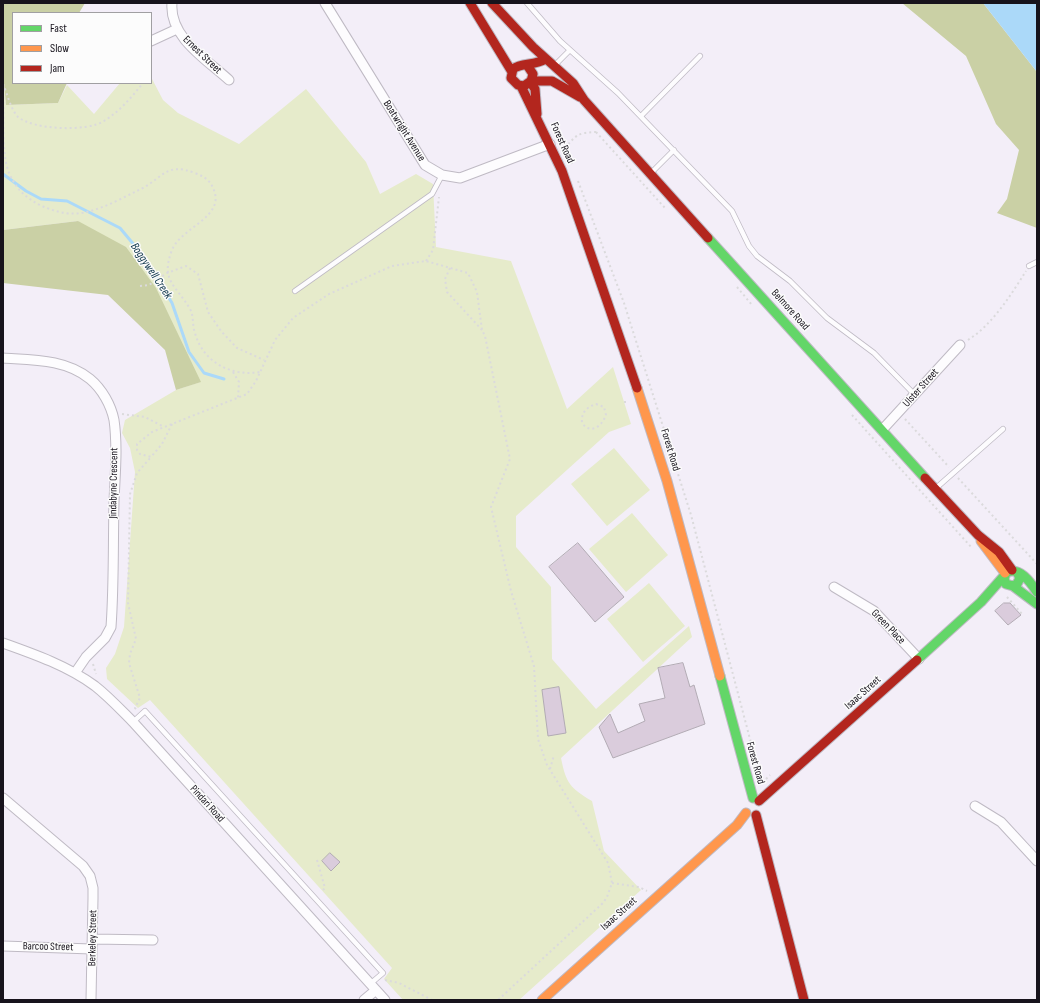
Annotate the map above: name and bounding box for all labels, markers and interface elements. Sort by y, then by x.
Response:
legend [12,12,152,84]
text: Fast [50,21,67,36]
street label: Ernest Street [180,33,224,77]
text: Slow [50,41,69,56]
text: Jam [50,61,65,76]
street label: Boatwright Avenue [380,98,428,164]
street label: Forest Road [547,121,577,165]
water label: Boggywell Creek [127,240,175,302]
street label: Belmore Road [768,287,812,333]
street label: Ulster Street [900,366,942,410]
street label: Forest Road [657,427,683,473]
street label: Jindabyne Crescent [107,447,121,519]
street label: Green Place [868,607,908,647]
street label: Isaac Street [842,673,884,713]
street label: Forest Road [743,740,767,786]
street label: Pindari Road [187,783,227,825]
street label: Isaac Street [598,894,640,934]
street label: Berkeley Street [86,910,100,966]
street label: Barcoo Street [23,940,73,954]

